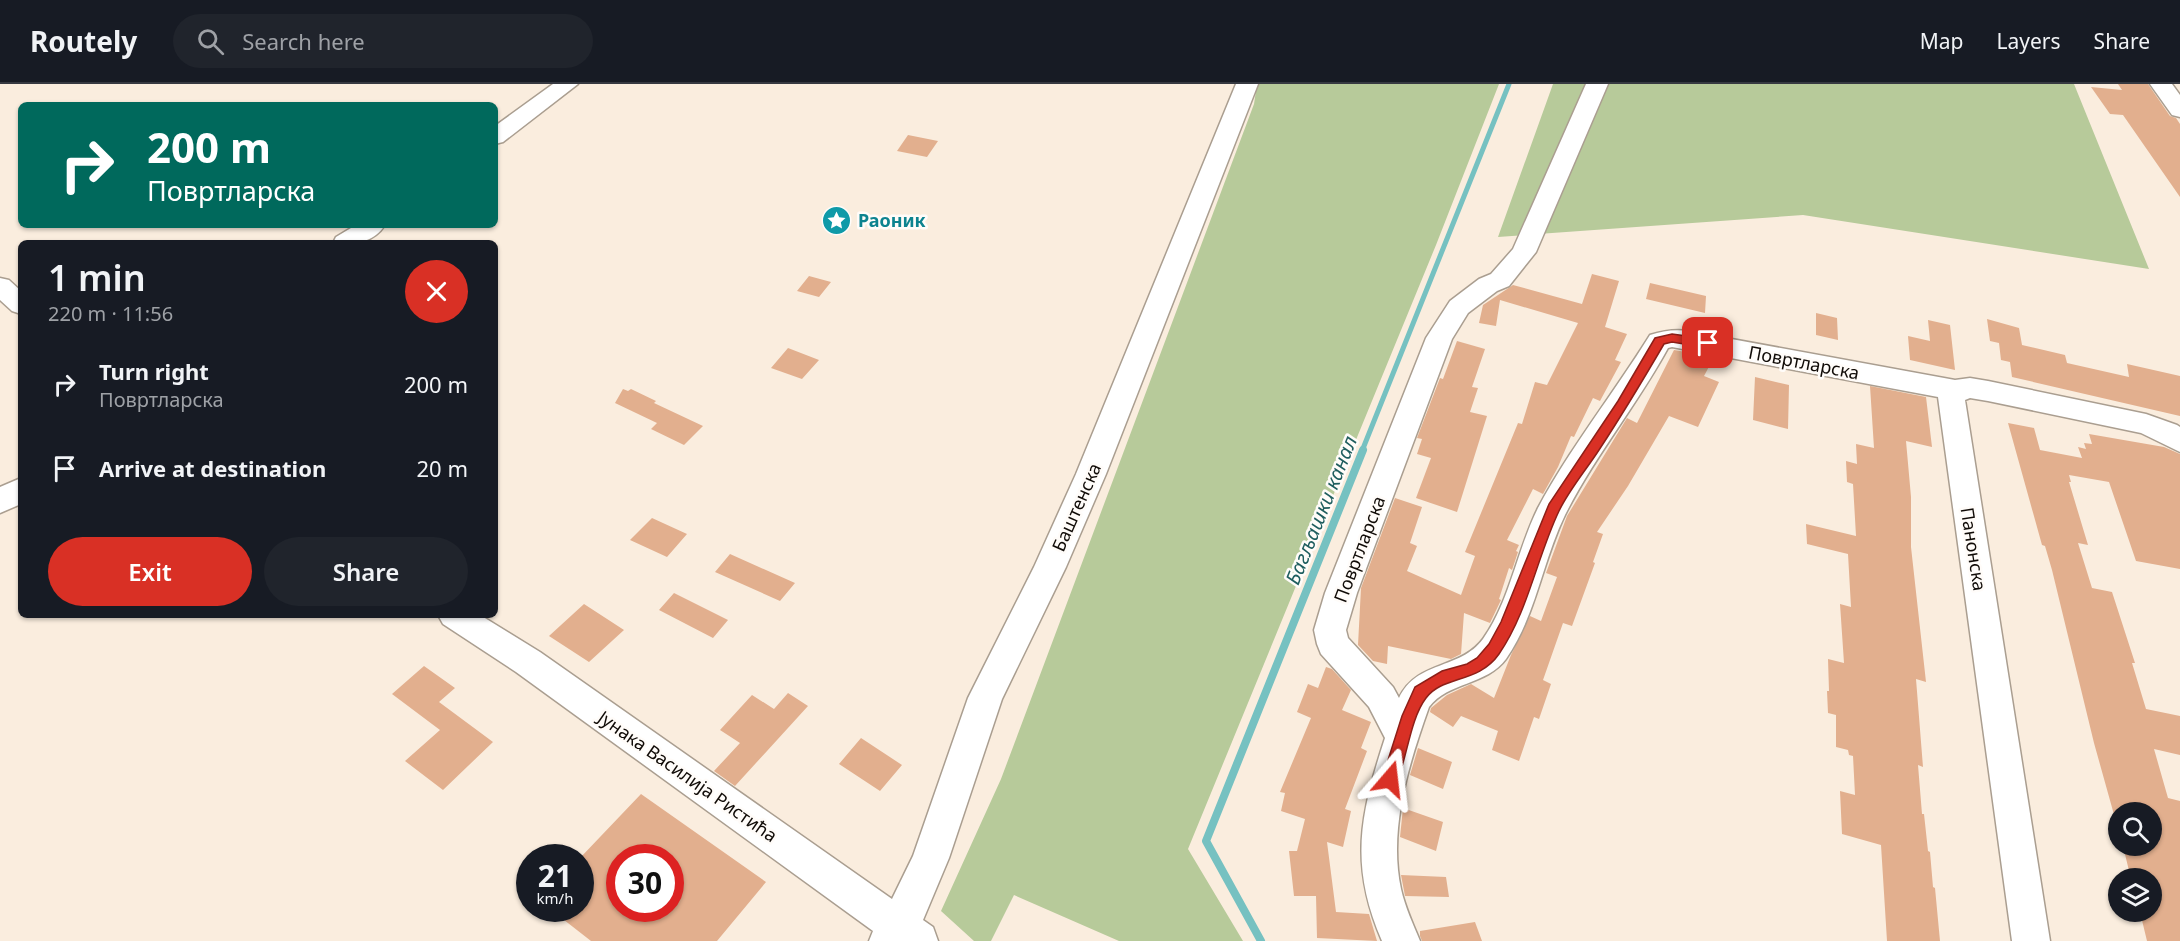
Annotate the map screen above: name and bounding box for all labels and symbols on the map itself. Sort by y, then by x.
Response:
place icon: Раоник [821,204,853,236]
place label: Раоник [858,208,926,232]
pin [1682,317,1733,368]
street label: Повртларска [1747,340,1861,384]
water label: Багљашки канал [1279,432,1363,588]
street label: Баштенска [1046,459,1106,555]
street label: Повртларска [1328,492,1390,606]
street label: Панонска [1956,506,1992,592]
street label: Јунака Василија Ристића [592,704,782,847]
position arrow [1358,747,1422,811]
speed limit sign: 30 [606,844,684,922]

